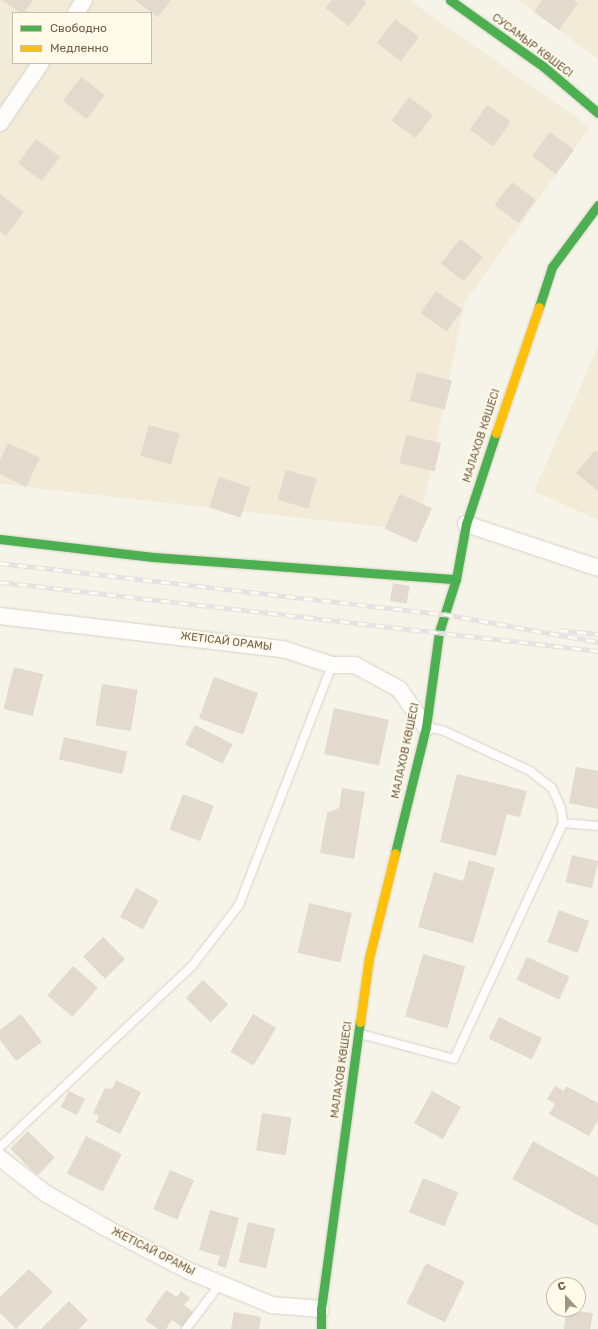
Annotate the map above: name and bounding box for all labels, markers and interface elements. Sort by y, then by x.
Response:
street label: СУСАМЫР КӨШЕСІ [489,11,575,81]
legend [12,12,152,64]
text: Свободно [50,21,107,35]
text: Медленно [50,41,109,55]
street label: МАЛАХОВ КӨШЕСІ [461,388,503,484]
street label: ЖЕТІСАЙ ОРАМЫ [179,630,273,654]
street label: МАЛАХОВ КӨШЕСІ [389,702,423,800]
street label: МАЛАХОВ КӨШЕСІ [329,1021,355,1119]
street label: ЖЕТІСАЙ ОРАМЫ [109,1225,197,1279]
north arrow [546,1277,586,1317]
text: С [556,1279,568,1294]

